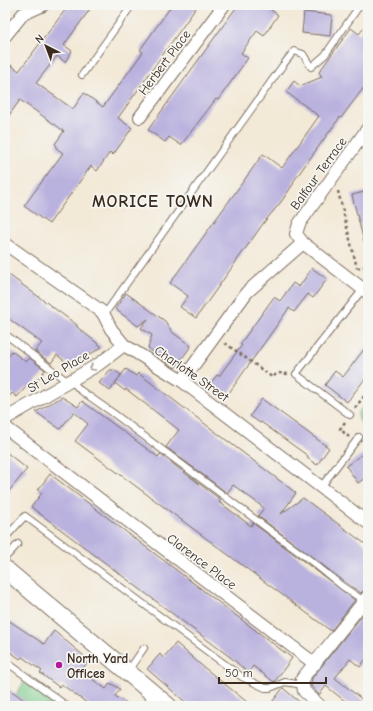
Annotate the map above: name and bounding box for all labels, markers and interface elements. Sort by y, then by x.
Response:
north arrow [26,26,66,66]
street label: Herbert Place [135,27,194,98]
text: N [33,32,47,46]
street label: Balfour Terrace [287,134,350,212]
district label: MORICE TOWN [92,192,214,211]
street label: Charlotte Street [152,342,233,405]
street label: St Leo Place [25,347,92,396]
one-way arrow [89,363,96,370]
street label: Clarence Place [164,530,240,593]
place label: North Yard Offices [67,651,128,681]
scale bar [219,659,326,685]
marker: North Yard Offices [54,660,64,670]
text: 50 m [225,666,253,680]

